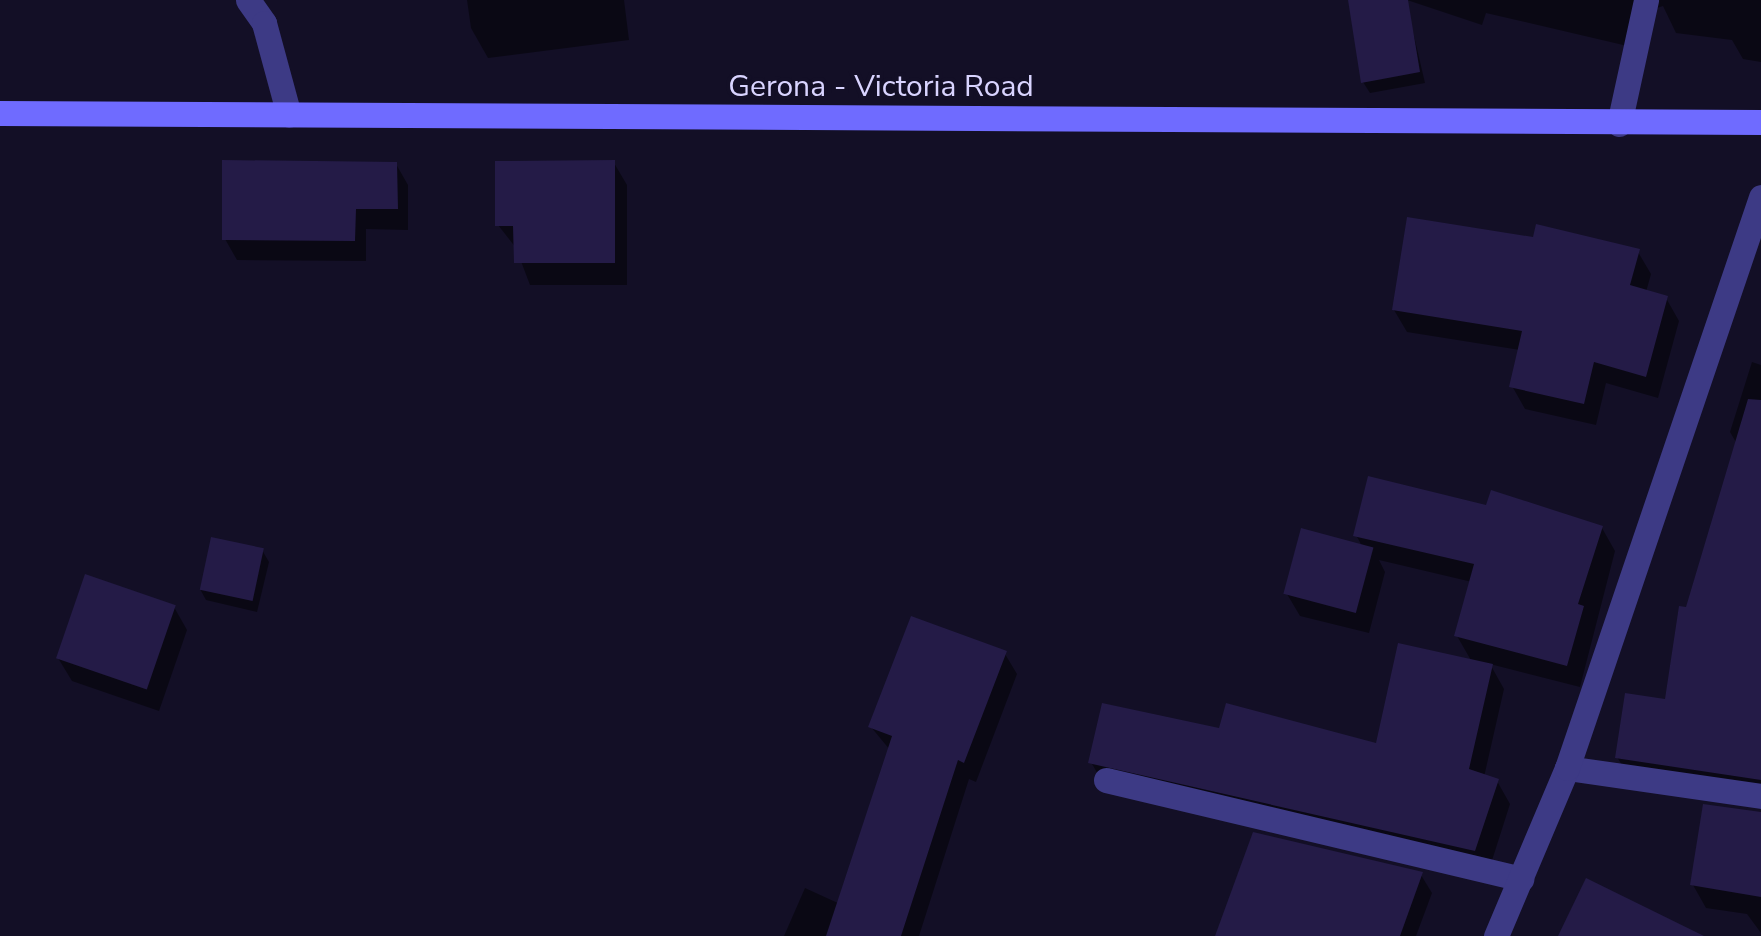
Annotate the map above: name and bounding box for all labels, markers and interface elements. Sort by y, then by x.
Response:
street label: Gerona - Victoria Road [728,69,1034,105]

